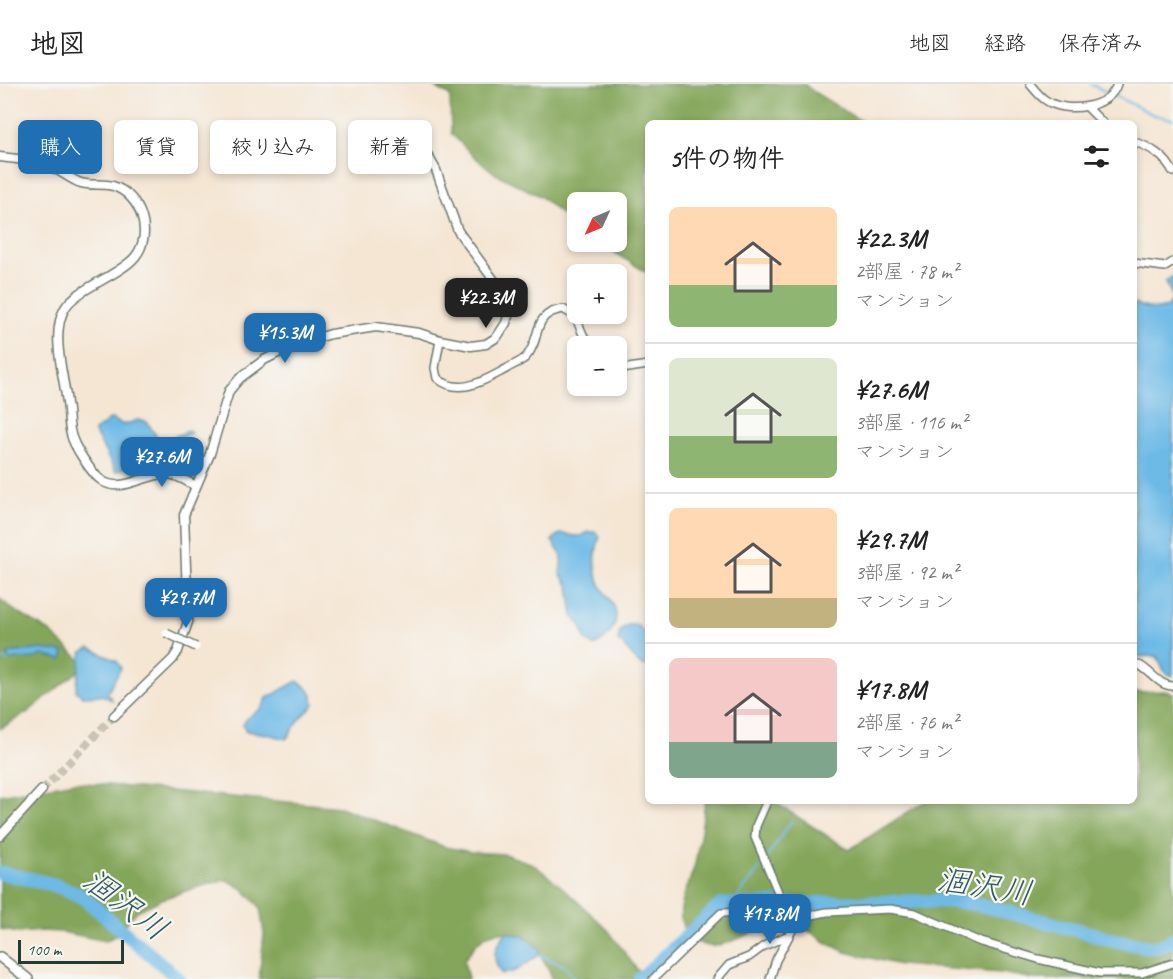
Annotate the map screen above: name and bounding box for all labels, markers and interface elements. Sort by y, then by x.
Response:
text: 地図 [30,26,86,61]
text: 地図 [909,30,951,56]
text: 経路 [984,30,1026,56]
text: 保存済み [1059,30,1143,56]
chip: 購入 [18,120,102,174]
chip: 賃貸 [114,120,198,174]
chip: 絞り込み [210,120,336,174]
chip: 新着 [348,120,432,174]
icon: filters [1080,140,1113,173]
text: 5件の物件 [669,142,784,175]
north arrow [567,192,627,252]
map controls [567,192,627,396]
text: ¥22.3M [855,222,926,255]
icon: home [717,231,789,303]
text: 2部屋 · 78 m² [855,259,958,284]
button: + [567,264,627,324]
pin: ¥22.3M [437,278,535,329]
text: ¥22.3M [459,285,513,310]
text: マンション [855,288,954,313]
pin: ¥15.3M [236,313,334,364]
text: ¥15.3M [258,320,312,345]
button: − [567,336,627,396]
text: ¥27.6M [855,373,926,406]
icon: home [717,382,789,454]
text: 3部屋 · 116 m² [855,410,967,435]
pin: ¥27.6M [113,437,211,488]
text: マンション [855,439,954,464]
text: ¥27.6M [135,444,189,469]
text: ¥29.7M [855,523,926,556]
icon: home [717,532,789,604]
text: 3部屋 · 92 m² [855,560,958,585]
pin: ¥29.7M [137,578,235,629]
text: ¥29.7M [159,585,213,610]
text: マンション [855,589,954,614]
text: ¥17.8M [855,673,926,706]
icon: home [717,682,789,754]
text: 2部屋 · 76 m² [855,710,958,735]
text: マンション [855,739,954,764]
water label: 涸沢川 [75,859,176,950]
water label: 涸沢川 [934,859,1036,914]
pin: ¥17.8M [721,894,819,945]
text: ¥17.8M [743,901,797,926]
scale bar [18,937,124,964]
text: 100 m [27,940,61,960]

